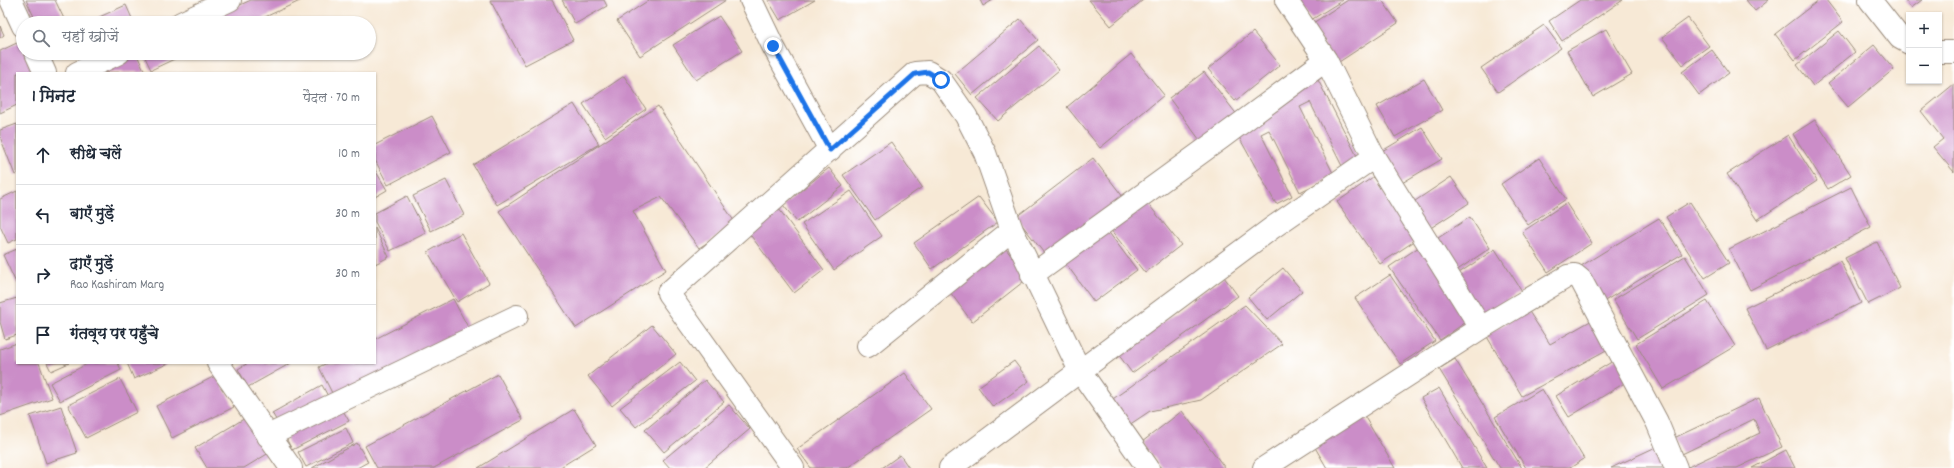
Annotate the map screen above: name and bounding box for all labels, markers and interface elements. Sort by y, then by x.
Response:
map controls [1906,12,1942,84]
button: + [1906,12,1942,48]
search box [16,16,376,60]
icon: search [30,27,52,49]
text: यहाँ खोजें [62,27,119,49]
route end [764,37,782,55]
button: − [1906,48,1942,84]
route start [932,71,950,89]
text: 1 मिनट [32,86,75,110]
text: पैदल · 70 m [303,89,360,108]
icon: ahead [32,144,54,166]
text: सीधे चलें [70,144,121,166]
text: 10 m [338,145,360,164]
icon: left [32,204,54,226]
text: बाएँ मुड़ें [70,204,114,226]
text: 30 m [335,205,360,224]
text: दाएँ मुड़ें [70,254,113,276]
icon: right [32,264,54,286]
text: 30 m [335,265,360,284]
text: Rao Kashiram Marg [70,276,164,295]
icon: arrive [32,324,54,346]
text: गंतव्य पर पहुँचे [70,324,159,346]

